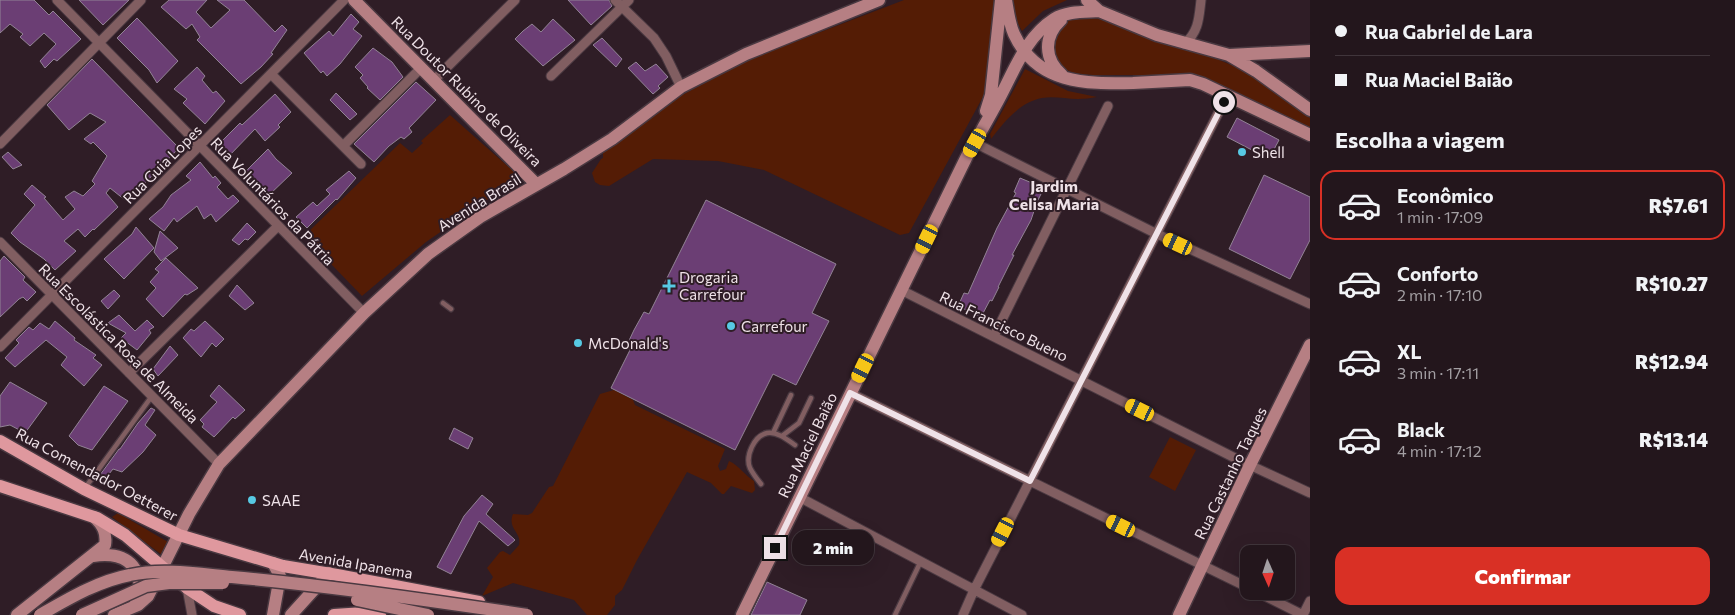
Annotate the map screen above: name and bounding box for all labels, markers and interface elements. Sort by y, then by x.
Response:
street label: Rua Doutor Rubino de Oliveira [388,12,546,170]
text: Rua Gabriel de Lara [1365,20,1533,43]
text: Rua Maciel Baião [1365,68,1513,91]
route start [1213,91,1235,113]
street label: Rua Guia Lopes [119,121,205,207]
car [961,126,988,160]
text: Escolha a viagem [1335,126,1505,153]
street label: Rua Voluntários da Pátria [207,133,339,269]
place label: Shell [1252,143,1285,161]
marker: Shell [1236,146,1248,158]
street label: Avenida Brasil [434,169,524,235]
district label: Jardim Celisa Maria [1009,176,1099,213]
icon: car [1337,183,1382,228]
text: Econômico [1397,184,1494,207]
text: R$7.61 [1649,194,1708,217]
text: 1 min · 17:09 [1397,207,1483,226]
car [913,222,940,256]
car [1161,231,1194,257]
street label: Rua Escolástica Rosa de Almeida [35,259,203,427]
icon: car [1337,261,1382,306]
text: Conforto [1397,262,1478,285]
place label: Drogaria Carrefour [679,268,746,303]
text: R$10.27 [1635,272,1708,295]
marker: Drogaria Carrefour [663,280,675,292]
text: 2 min · 17:10 [1397,285,1482,304]
street label: Rua Francisco Bueno [937,287,1071,365]
place label: Carrefour [741,317,808,335]
marker: Carrefour [725,320,737,332]
place label: McDonald's [588,334,669,352]
marker: McDonald's [572,337,584,349]
icon: car [1337,339,1382,384]
text: XL [1397,340,1422,363]
text: R$12.94 [1635,350,1708,373]
car [849,351,876,385]
text: 3 min · 17:11 [1397,363,1479,382]
street label: Rua Maciel Baião [774,389,840,501]
car [1123,397,1156,423]
street label: Rua Castanho Taques [1190,404,1270,542]
icon: car [1337,417,1382,462]
text: Black [1397,418,1445,441]
street label: Rua Comendador Oetterer [13,424,181,524]
text: R$13.14 [1639,428,1708,451]
text: 4 min · 17:12 [1397,441,1482,460]
place label: SAAE [262,491,300,509]
marker: SAAE [246,494,258,506]
car [1104,513,1137,539]
car [989,515,1016,549]
callout: 2 min [792,530,875,566]
route end [764,537,786,559]
text: 2 min [813,538,853,557]
street label: Avenida Ipanema [298,544,414,582]
north arrow [1240,545,1295,600]
map controls [1240,545,1295,600]
button: Confirmar [1335,547,1710,605]

